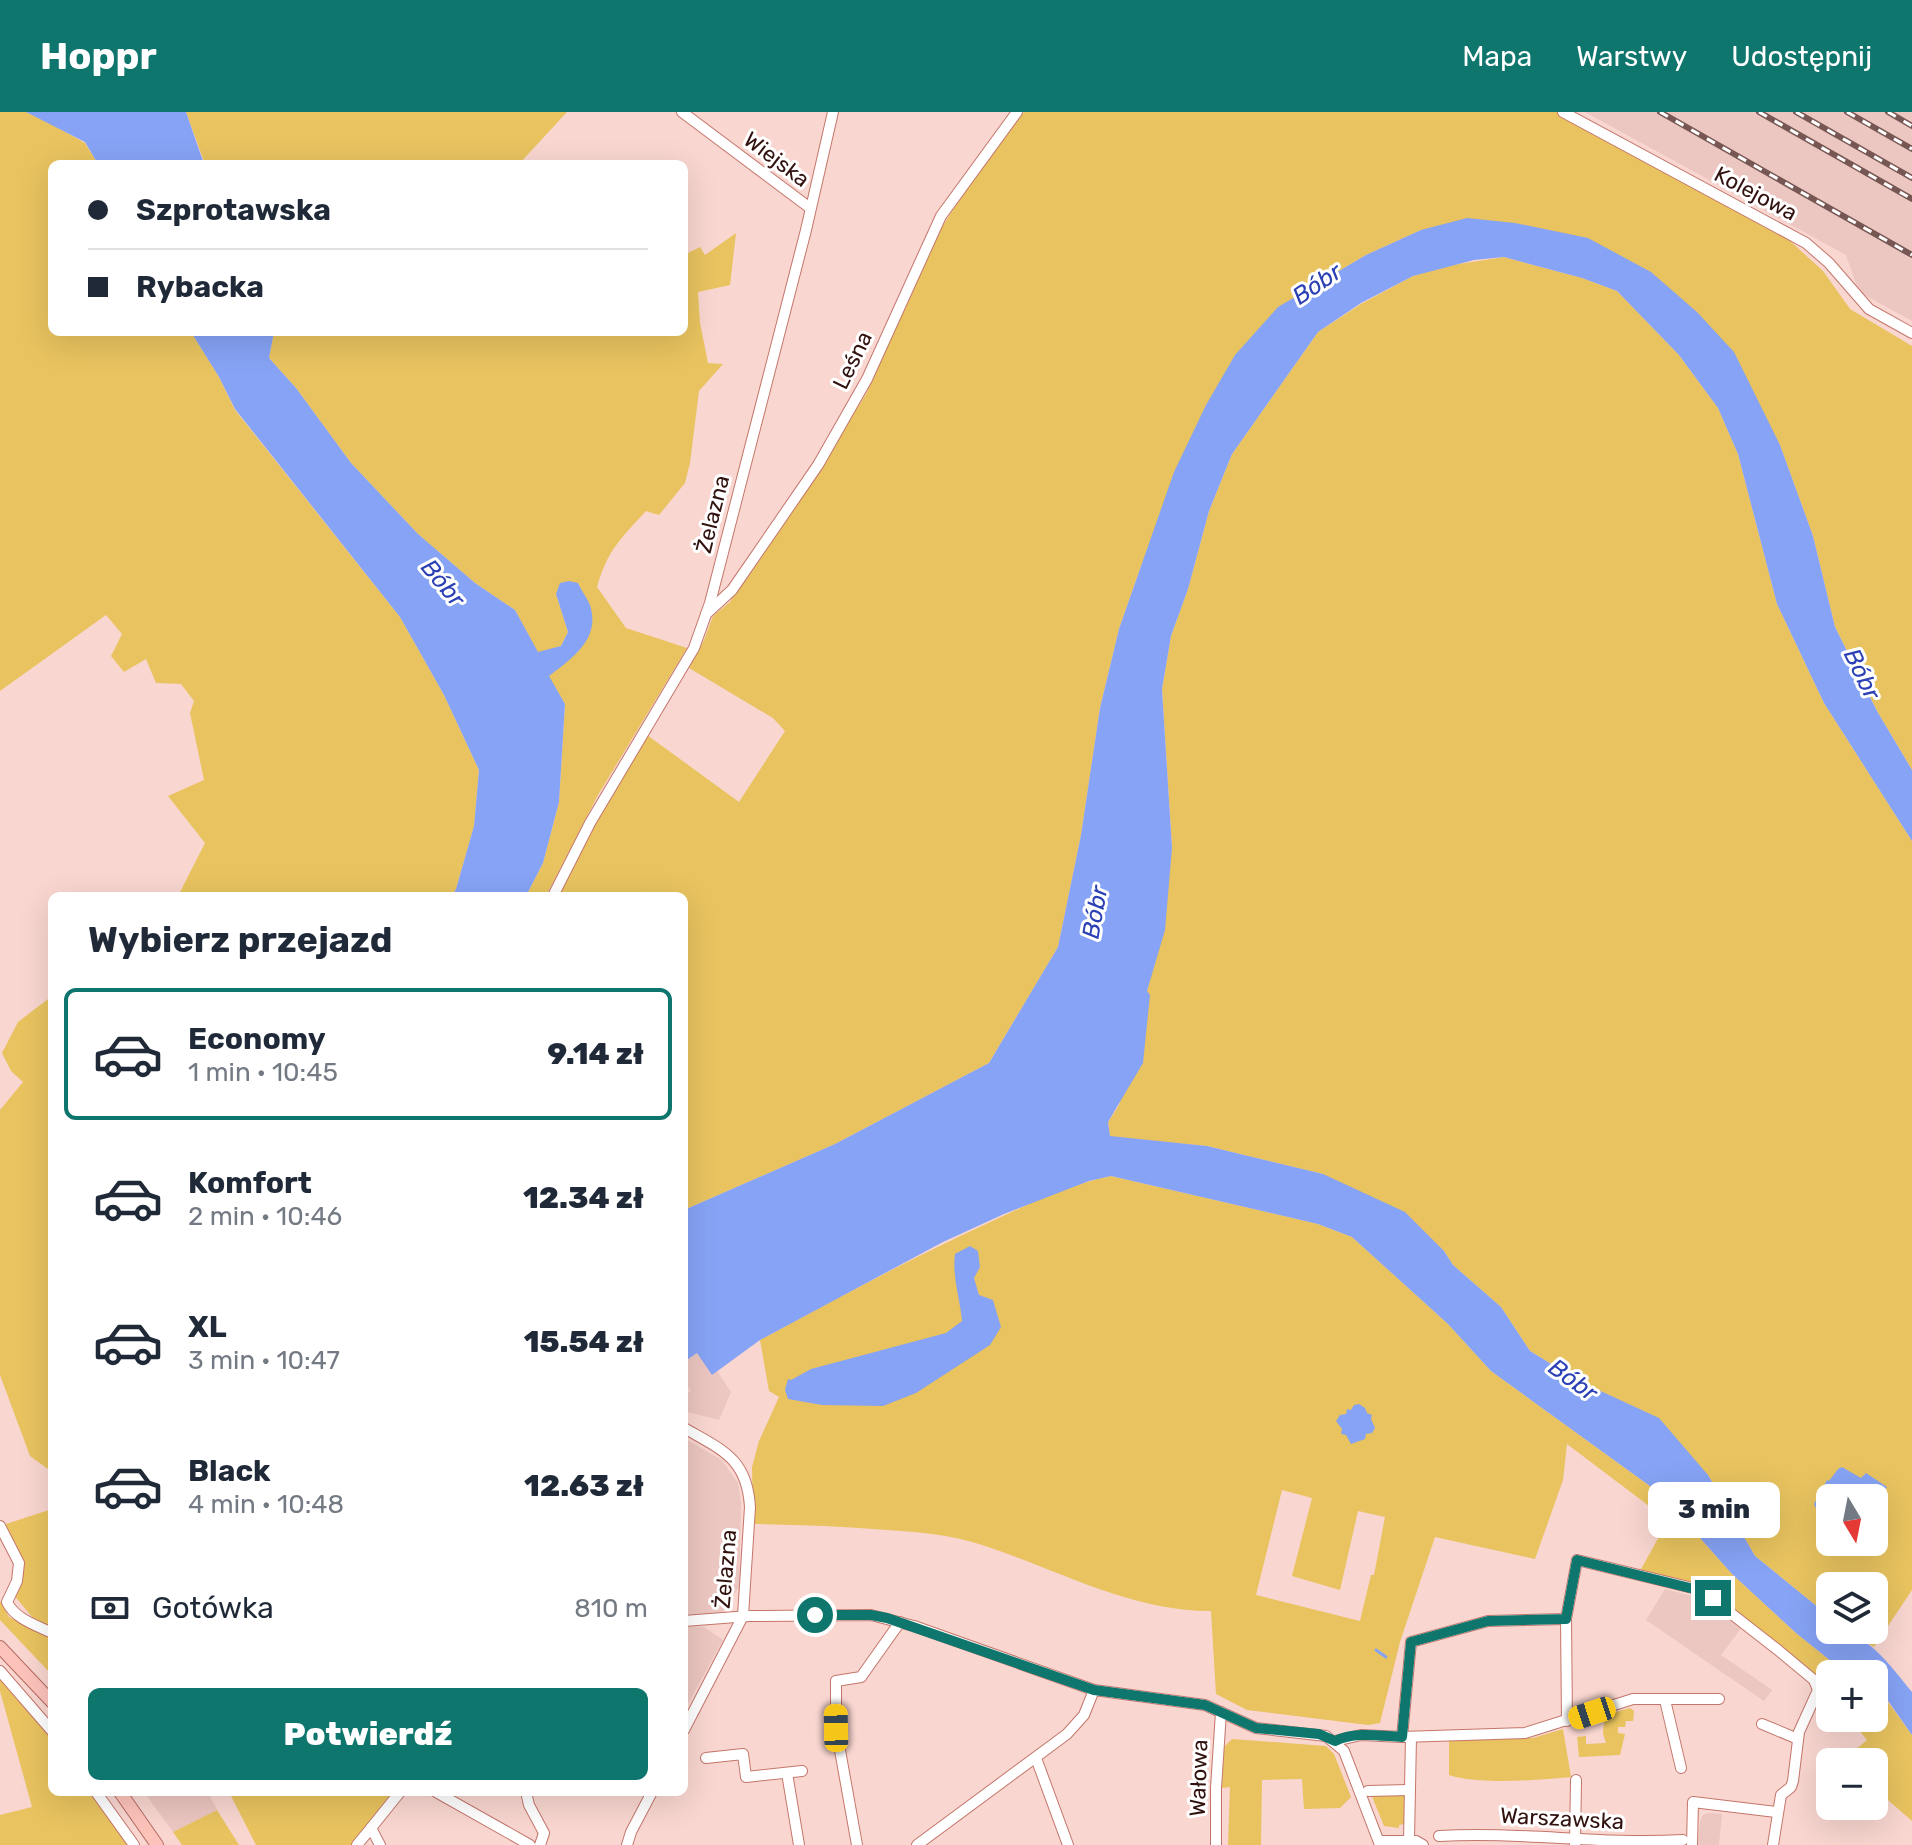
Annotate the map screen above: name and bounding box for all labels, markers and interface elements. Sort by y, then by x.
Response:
text: Hoppr [40,33,157,79]
text: Mapa [1462,40,1532,73]
text: Warstwy [1576,40,1687,73]
text: Udostępnij [1731,40,1872,73]
street label: Wiejska [738,126,815,193]
street label: Kolejowa [1710,160,1802,227]
text: Szprotawska [136,192,331,228]
water label: Bóbr [1287,257,1348,311]
text: Rybacka [136,269,264,305]
street label: Leśna [827,327,878,394]
street label: Żelazna [690,472,735,556]
water label: Bóbr [415,554,471,613]
water label: Bóbr [1838,644,1887,705]
water label: Bóbr [1077,883,1114,941]
text: Wybierz przejazd [88,918,393,961]
icon: car [92,1018,164,1090]
text: Economy [188,1021,326,1057]
text: 9.14 zł [547,1036,644,1072]
text: 1 min · 10:45 [188,1057,338,1088]
icon: car [92,1162,164,1234]
text: Komfort [188,1165,312,1201]
text: 12.34 zł [523,1180,644,1216]
text: 2 min · 10:46 [188,1201,342,1232]
icon: car [92,1306,164,1378]
text: XL [188,1309,227,1345]
text: 15.54 zł [524,1324,644,1360]
text: 3 min · 10:47 [188,1345,340,1376]
water label: Bóbr [1543,1353,1603,1407]
icon: car [92,1450,164,1522]
text: Black [188,1453,271,1489]
text: 12.63 zł [524,1468,644,1504]
callout: 3 min [1647,1482,1779,1538]
north arrow [1816,1484,1888,1556]
map controls [1816,1484,1888,1820]
text: 4 min · 10:48 [188,1489,344,1520]
text: 3 min [1678,1494,1750,1525]
street label: Żelazna [709,1528,742,1610]
button: layers [1816,1572,1888,1644]
route end [1695,1580,1731,1616]
icon: cash [88,1586,132,1630]
text: Gotówka [152,1590,274,1626]
text: 810 m [574,1593,648,1624]
route start [797,1597,833,1633]
button: + [1816,1660,1888,1732]
button: Potwierdź [88,1688,648,1780]
car [1565,1694,1619,1732]
car [824,1704,848,1752]
street label: Wałowa [1184,1739,1213,1817]
button: − [1816,1748,1888,1820]
street label: Warszawska [1499,1802,1625,1835]

